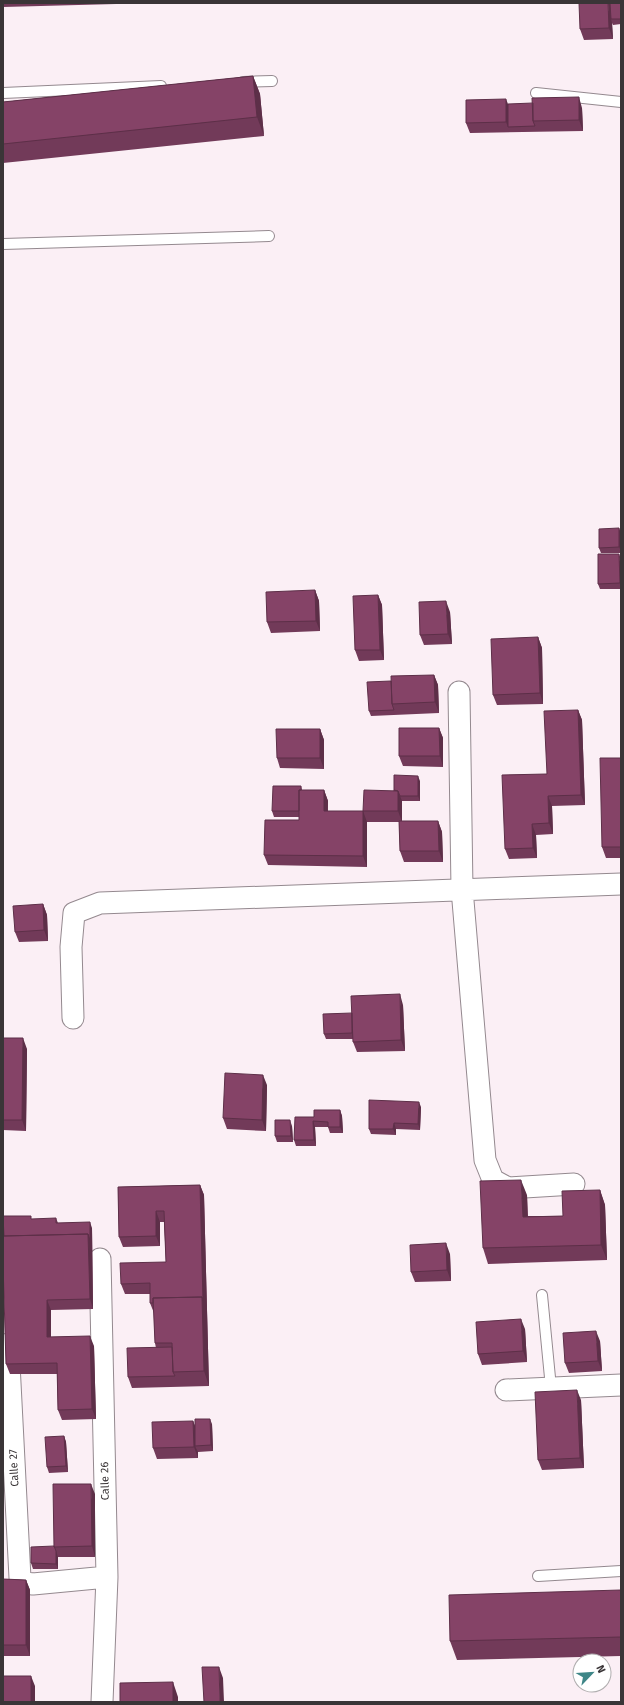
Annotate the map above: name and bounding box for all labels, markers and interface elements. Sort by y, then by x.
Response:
street label: Calle 27 [7,1449,21,1487]
street label: Calle 26 [98,1461,112,1500]
north arrow [572,1653,612,1693]
text: N [593,1663,608,1675]

